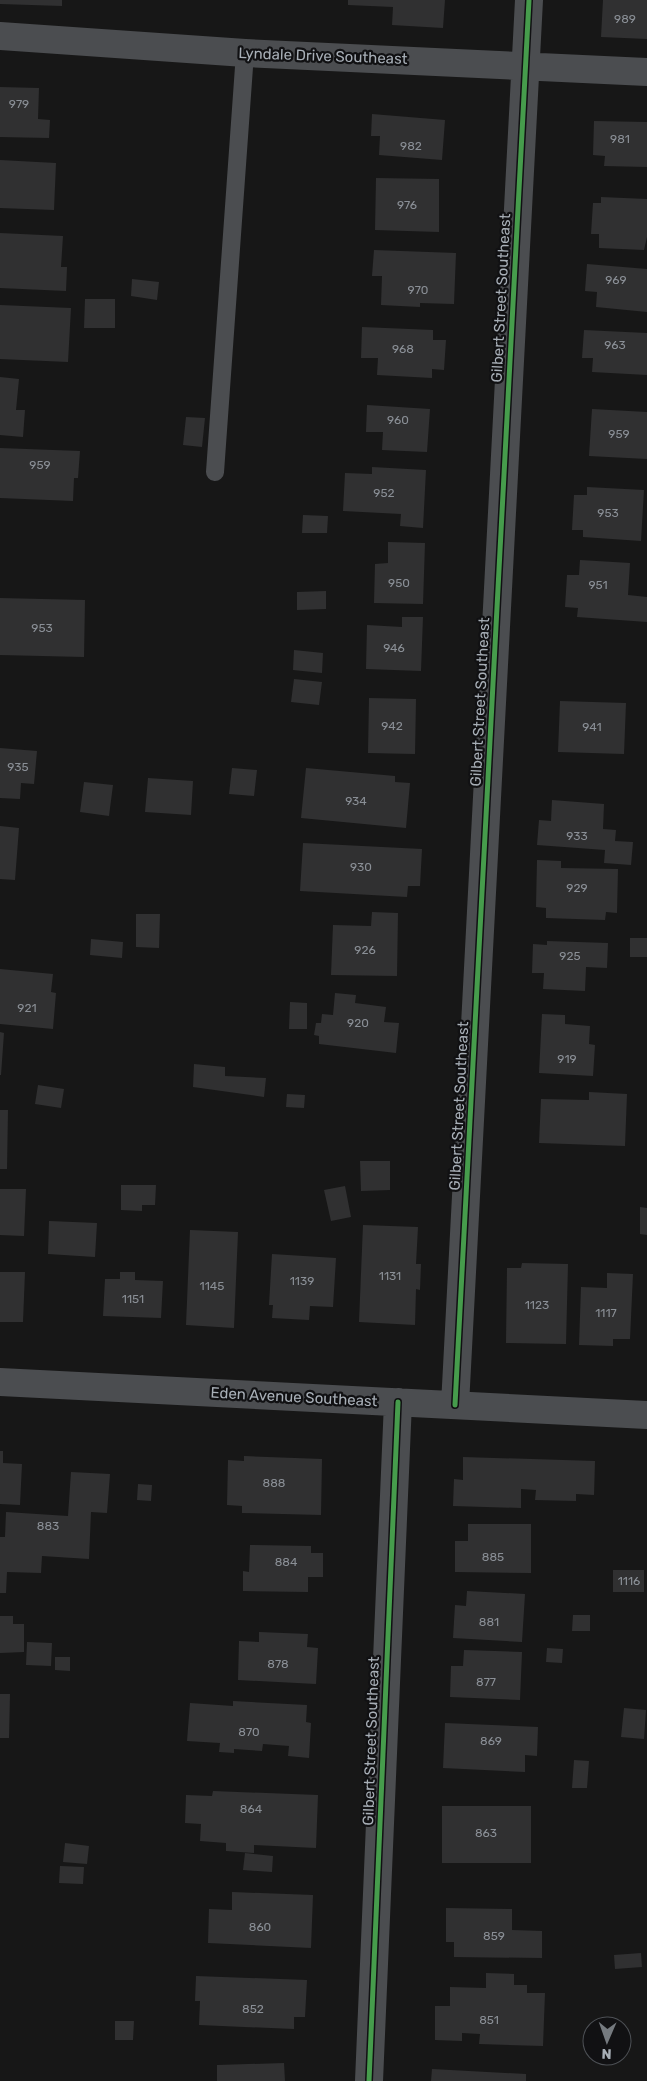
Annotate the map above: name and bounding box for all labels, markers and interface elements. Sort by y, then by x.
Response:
house number: 989 [614,12,636,26]
street label: Lyndale Drive Southeast [238,44,408,68]
house number: 979 [9,97,29,111]
house number: 981 [610,132,630,146]
house number: 982 [400,139,422,153]
house number: 976 [397,198,417,212]
street label: Gilbert Street Southeast [488,213,514,383]
house number: 969 [605,273,627,287]
house number: 970 [408,283,428,297]
house number: 963 [604,338,626,352]
house number: 968 [392,342,414,356]
house number: 960 [387,413,409,427]
house number: 959 [608,427,630,441]
house number: 959 [29,458,51,472]
house number: 952 [373,486,395,500]
house number: 953 [597,506,619,520]
house number: 950 [388,576,410,590]
house number: 951 [588,578,608,592]
street label: Gilbert Street Southeast [467,617,493,787]
house number: 953 [31,621,53,635]
house number: 946 [383,641,405,655]
house number: 942 [381,719,403,733]
house number: 941 [582,720,602,734]
house number: 935 [7,760,29,774]
house number: 934 [345,794,367,808]
house number: 933 [566,829,588,843]
house number: 930 [350,860,372,874]
house number: 929 [566,881,588,895]
house number: 926 [354,943,376,957]
house number: 925 [559,949,581,963]
house number: 921 [17,1001,37,1015]
house number: 920 [347,1016,369,1030]
street label: Gilbert Street Southeast [446,1021,472,1191]
house number: 919 [557,1052,577,1066]
house number: 1131 [379,1269,401,1283]
house number: 1139 [290,1274,314,1288]
house number: 1145 [200,1279,224,1293]
house number: 1151 [122,1292,144,1306]
house number: 1123 [525,1298,549,1312]
house number: 1117 [595,1306,617,1320]
street label: Eden Avenue Southeast [210,1384,378,1410]
house number: 888 [263,1476,285,1490]
house number: 883 [37,1519,59,1533]
house number: 885 [482,1550,504,1564]
house number: 884 [275,1555,298,1569]
house number: 1116 [618,1574,640,1588]
house number: 881 [479,1615,499,1629]
street label: Gilbert Street Southeast [359,1656,383,1826]
house number: 878 [267,1657,289,1671]
house number: 877 [476,1675,496,1689]
house number: 870 [238,1725,260,1739]
house number: 869 [480,1734,502,1748]
house number: 864 [240,1802,263,1816]
house number: 863 [475,1826,497,1840]
house number: 860 [249,1920,271,1934]
house number: 859 [483,1929,505,1943]
house number: 852 [242,2002,264,2016]
house number: 851 [479,2013,499,2027]
north arrow [582,2016,632,2066]
text: N [601,2045,612,2062]

